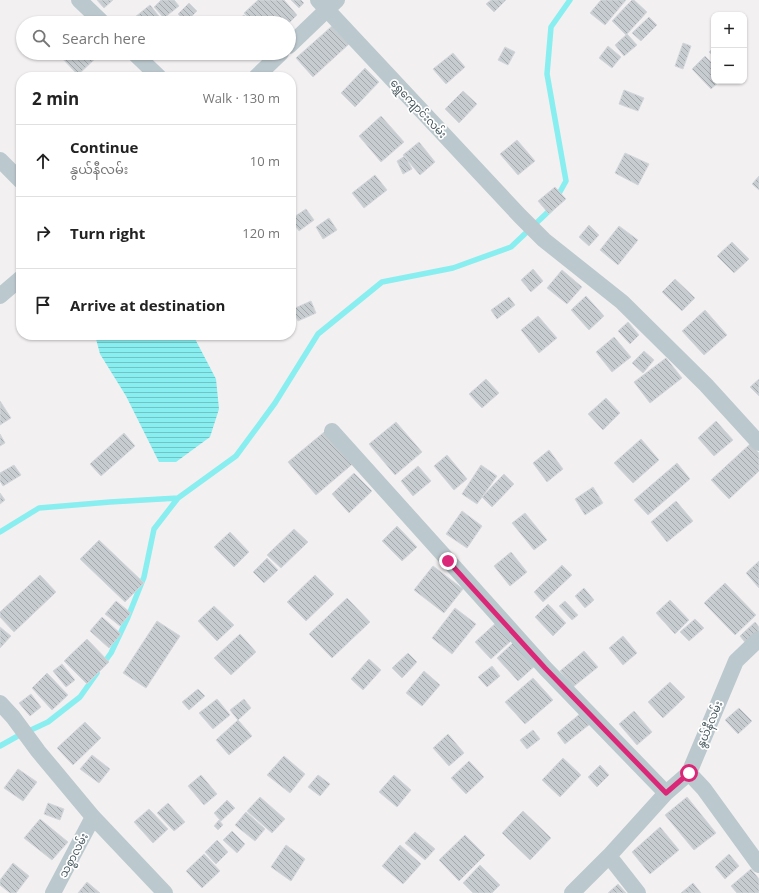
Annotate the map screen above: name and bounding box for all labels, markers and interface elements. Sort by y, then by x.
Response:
map controls [711,12,747,84]
button: + [711,12,747,48]
search box [16,16,296,60]
icon: search [30,27,52,49]
text: Search here [62,28,146,48]
button: − [711,48,747,84]
street label: ရွှေကျောင်းလမ်း [386,75,451,142]
text: 2 min [32,87,79,110]
text: Walk · 130 m [203,89,280,107]
text: Continue [70,137,138,157]
icon: ahead [32,150,54,172]
text: 10 m [250,152,280,170]
text: နွယ်နီလမ်း [70,160,128,178]
icon: right [32,222,54,244]
text: Turn right [70,223,145,243]
text: 120 m [242,224,280,242]
icon: arrive [32,294,54,316]
text: Arrive at destination [70,295,225,315]
route end [439,552,457,570]
street label: နွယ်နီလမ်း [692,698,727,750]
route start [680,764,698,782]
street label: သစ္စာလမ်း [55,830,93,881]

